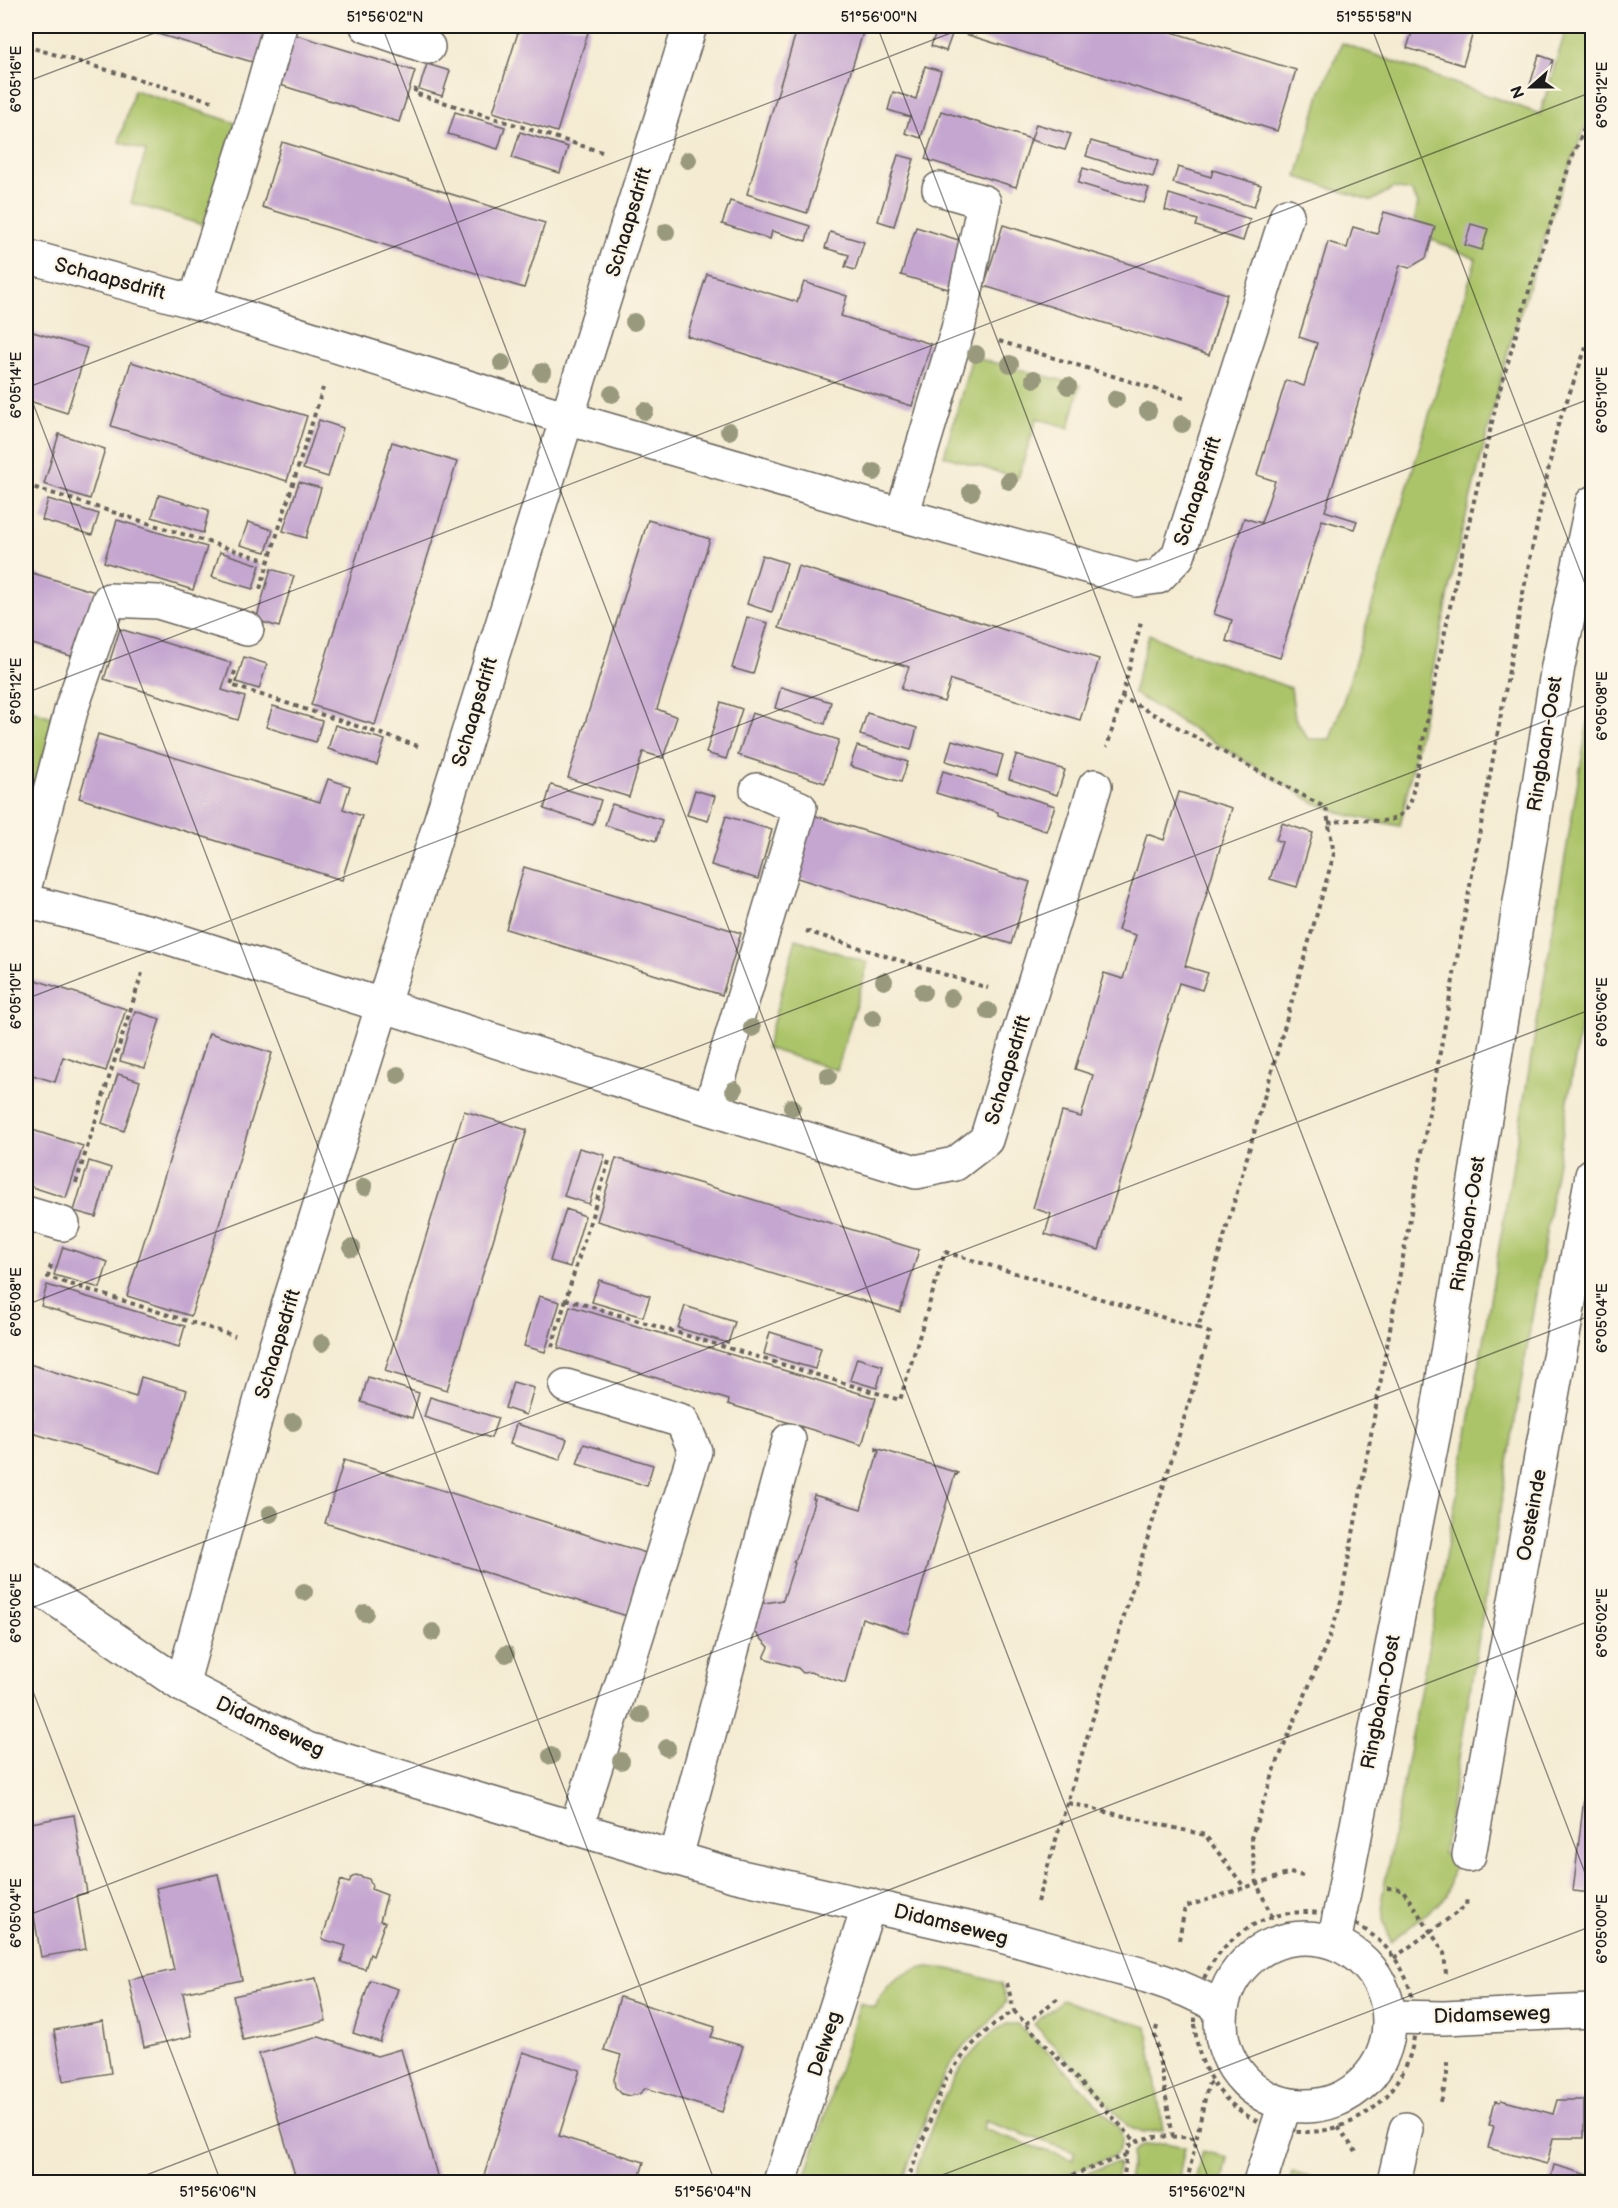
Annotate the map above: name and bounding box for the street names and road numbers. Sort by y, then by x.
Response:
street label: Schaapsdrift [601,164,657,280]
street label: Schaapsdrift [52,253,168,305]
street label: Schaapsdrift [1169,433,1227,549]
street label: Schaapsdrift [447,654,503,770]
street label: Ringbaan-Oost [1522,675,1568,813]
street label: Schaapsdrift [980,1012,1036,1128]
street label: Ringbaan-Oost [1445,1155,1491,1293]
street label: Schaapsdrift [250,1286,306,1402]
street label: Oosteinde [1512,1467,1552,1563]
street label: Ringbaan-Oost [1356,1633,1406,1771]
street label: Didamseweg [212,1691,328,1763]
street label: Didamseweg [891,1899,1011,1951]
street label: Didamseweg [1433,2001,1551,2029]
street label: Delweg [803,2008,847,2080]

